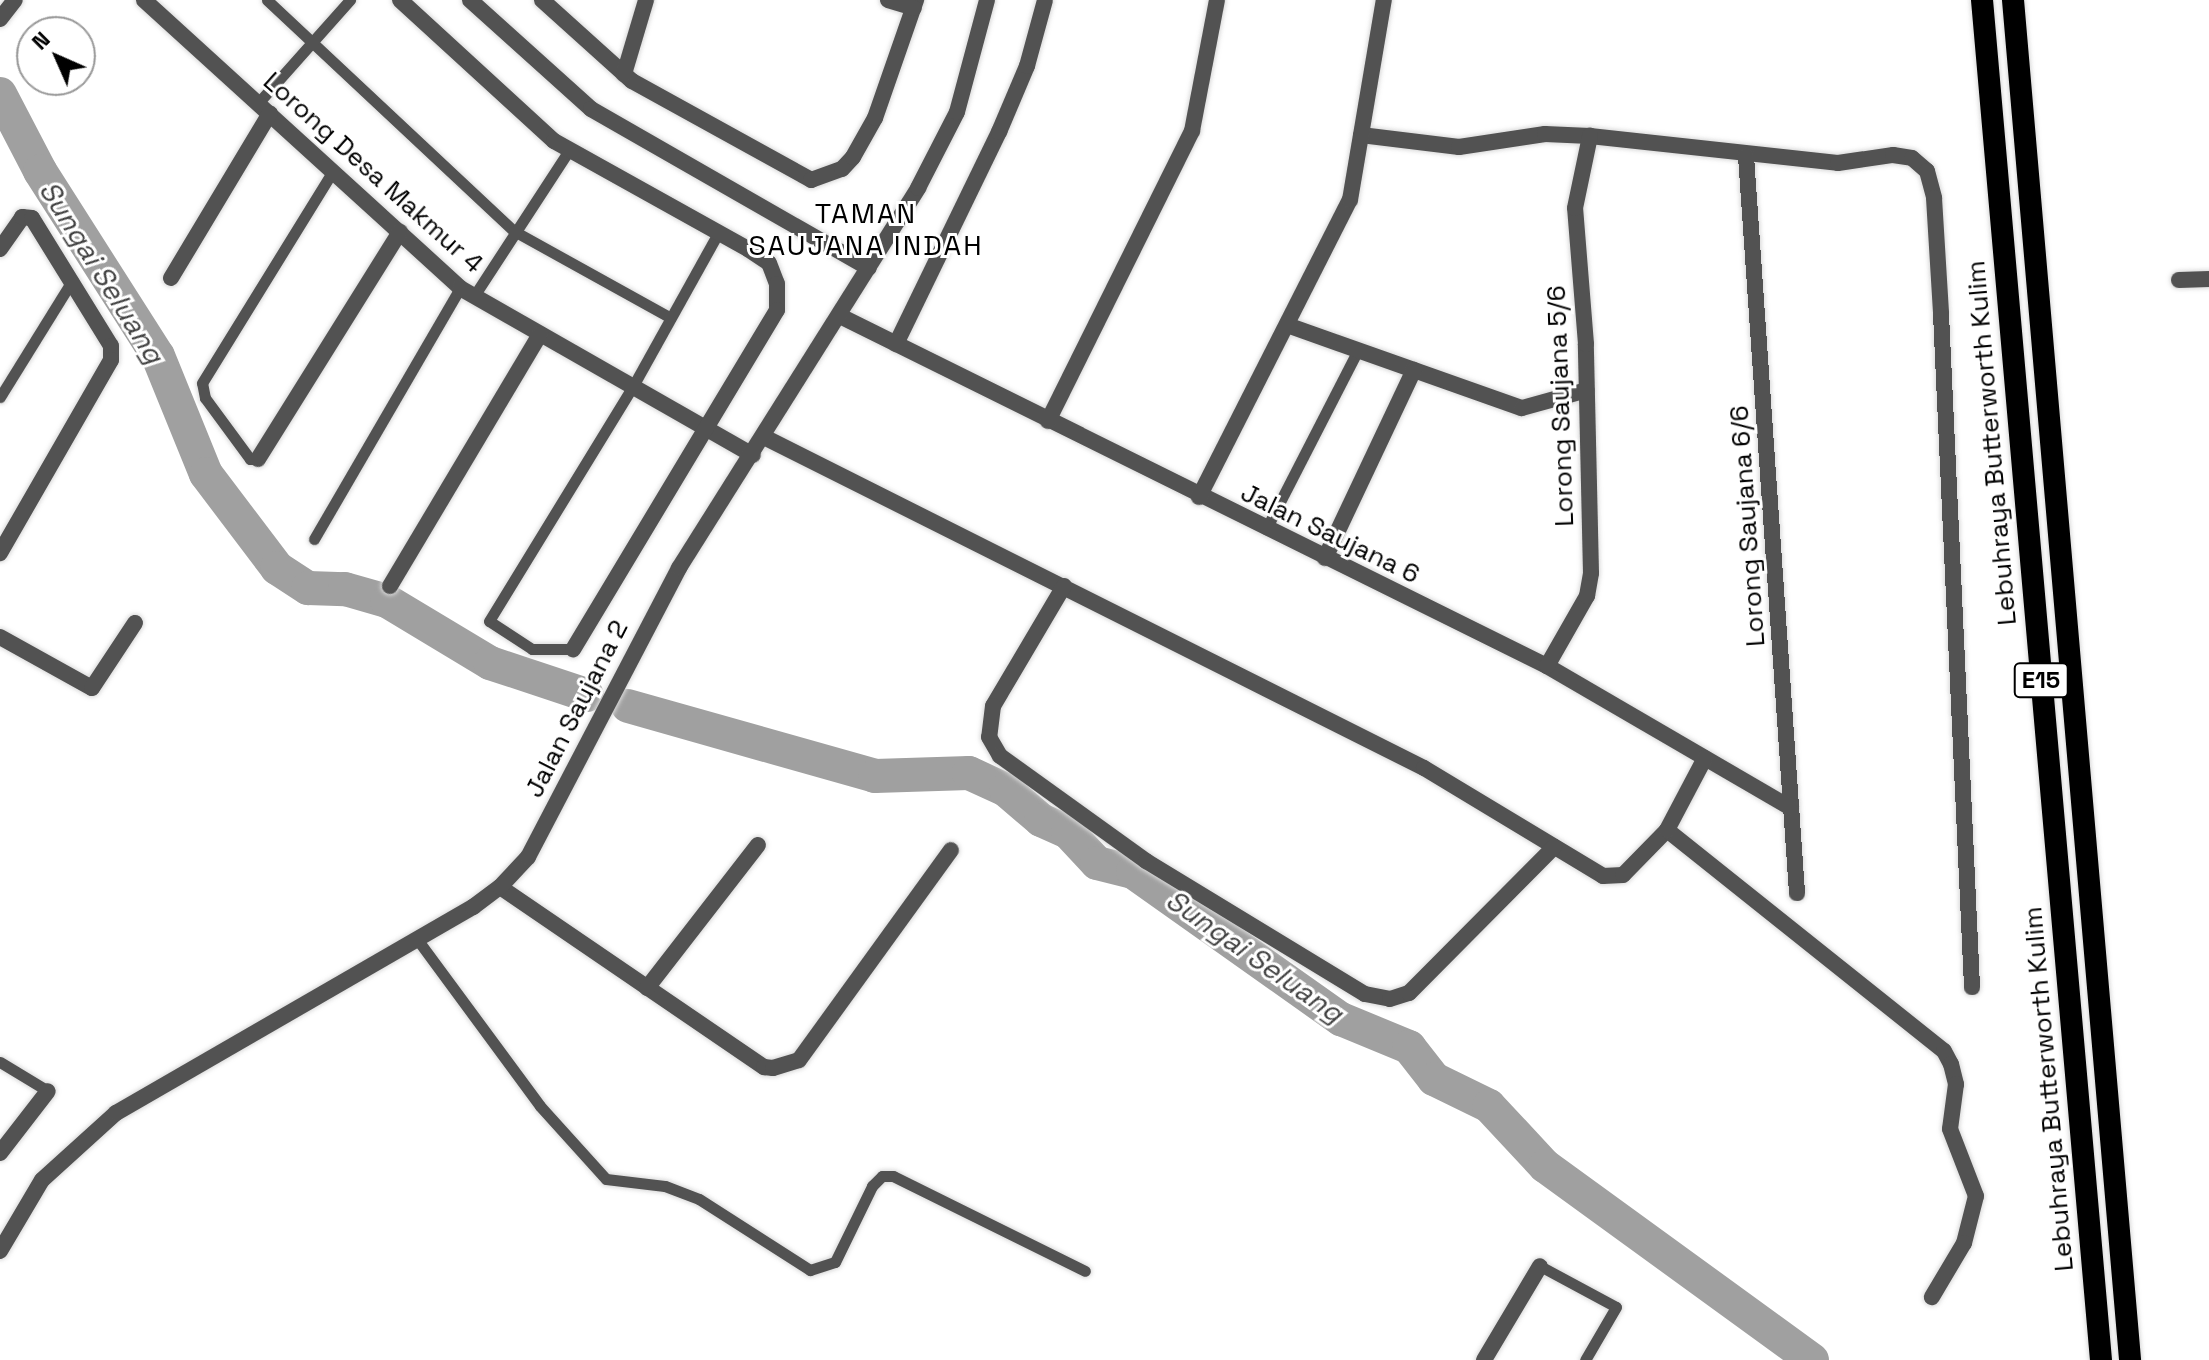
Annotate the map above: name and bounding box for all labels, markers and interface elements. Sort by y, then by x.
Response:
north arrow [16,16,96,96]
text: N [25,25,56,56]
street label: Lorong Desa Makmur 4 [257,66,489,280]
water label: Sungai Seluang [32,175,172,369]
district label: TAMAN SAUJANA INDAH [748,196,984,262]
street label: Lebuhraya Butterworth Kulim [1961,259,2023,627]
street label: Lorong Saujana 5/6 [1541,285,1581,527]
street label: Lorong Saujana 6/6 [1724,404,1772,648]
street label: Jalan Saujana 6 [1236,477,1424,591]
street label: Jalan Saujana 2 [519,615,635,803]
road number: E15 [2013,660,2069,700]
water label: Sungai Seluang [1160,882,1350,1030]
street label: Lebuhraya Butterworth Kulim [2018,905,2080,1273]

